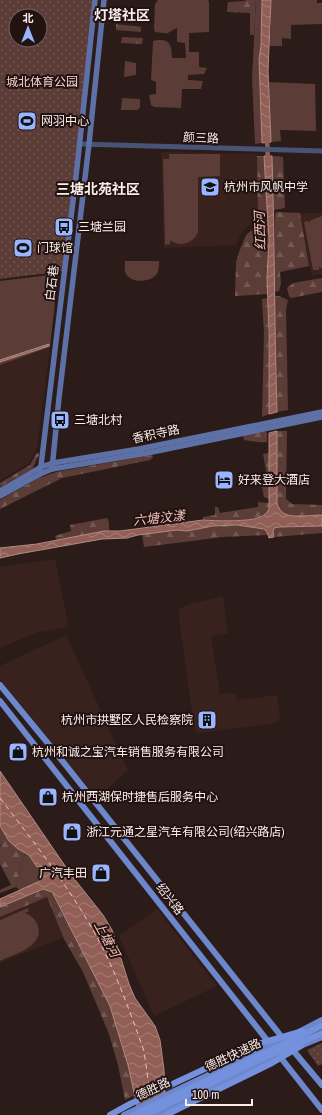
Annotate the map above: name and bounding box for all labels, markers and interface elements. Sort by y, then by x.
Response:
district label: 灯塔社区 [94,6,150,24]
north arrow [8,8,48,48]
text: 北 [23,11,34,25]
park label: 城北体育公园 [6,74,78,90]
sports icon: 网羽中心 [16,110,38,132]
place label: 网羽中心 [41,113,89,129]
street label: 颜三路 [183,129,219,147]
school or university icon: 杭州市风帆中学 [199,176,221,198]
place label: 杭州市风帆中学 [224,179,308,195]
district label: 三塘北苑社区 [56,180,140,198]
water label: 红西河 [251,208,269,251]
bus stop icon: 三塘兰园 [53,216,75,238]
place label: 三塘兰园 [78,219,126,235]
sports icon: 门球馆 [12,237,34,259]
place label: 门球馆 [37,240,73,256]
street label: 白石巷 [42,264,62,302]
bus stop icon: 三塘北村 [49,409,71,431]
place label: 三塘北村 [74,412,123,428]
street label: 香积寺路 [131,421,181,447]
hotel icon: 好来登大酒店 [213,469,235,491]
place label: 好来登大酒店 [238,472,310,488]
water label: 六塘汶漾 [132,507,188,529]
building icon: 杭州市拱墅区人民检察院 [196,709,218,731]
place label: 杭州市拱墅区人民检察院 [61,712,193,728]
shop icon: 杭州和诚之宝汽车销售服务有限公司 [7,741,29,763]
place label: 杭州和诚之宝汽车销售服务有限公司 [32,744,224,760]
shop icon: 杭州西湖保时捷售后服务中心 [37,786,59,808]
place label: 杭州西湖保时捷售后服务中心 [62,789,218,805]
shop icon: 浙江元通之星汽车有限公司(绍兴路店) [61,821,83,843]
place label: 浙江元通之星汽车有限公司(绍兴路店) [86,824,285,840]
shop icon: 广汽丰田 [90,862,112,884]
place label: 广汽丰田 [39,865,87,881]
street label: 绍兴路 [153,880,187,918]
water label: 上塘河 [90,918,125,963]
street label: 德胜快速路 [202,1035,264,1075]
street label: 德胜路 [133,1074,173,1104]
scale bar [186,1081,252,1107]
text: 100 m [192,1087,219,1103]

